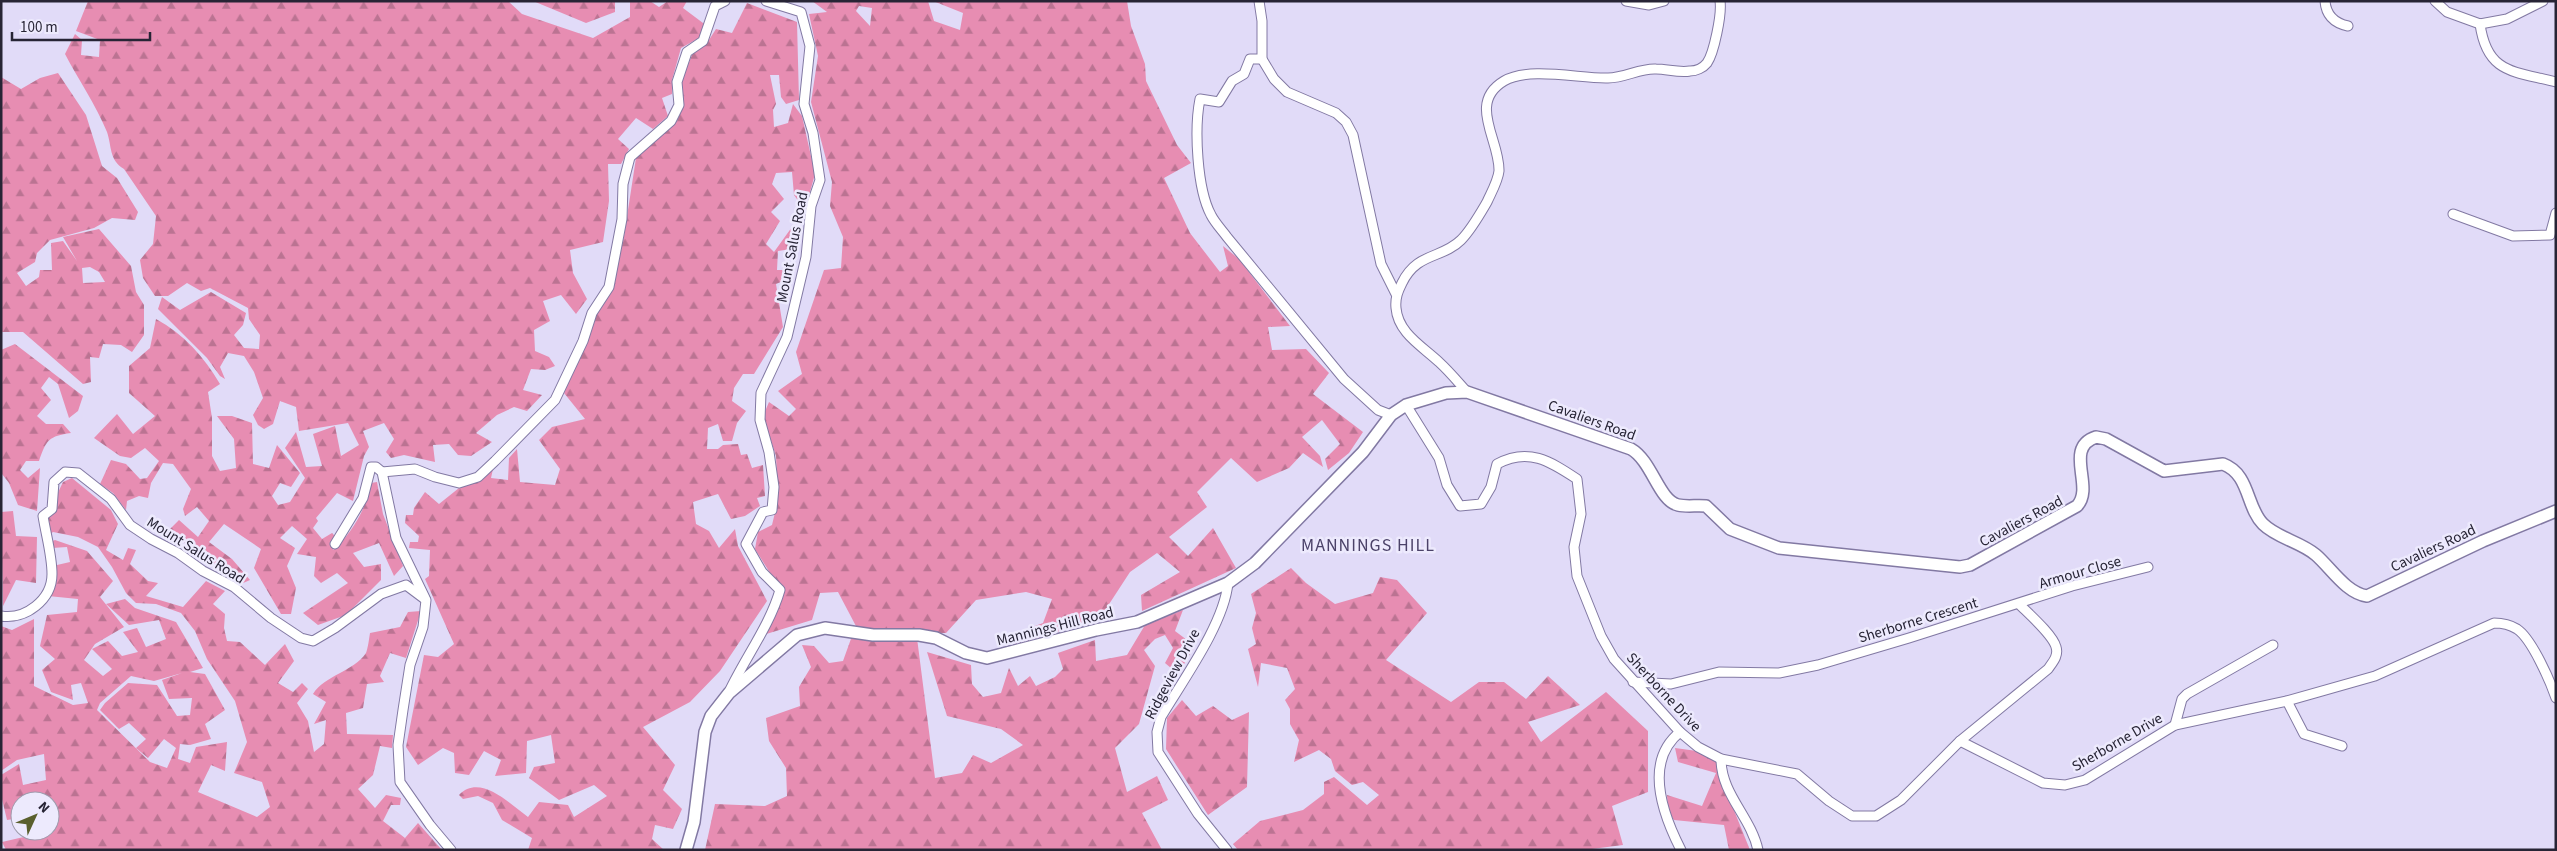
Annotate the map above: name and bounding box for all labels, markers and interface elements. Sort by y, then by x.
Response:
scale bar [12,10,150,42]
text: 100 m [20,17,58,38]
street label: Mount Salus Road [771,190,814,304]
street label: Cavaliers Road [1545,395,1639,446]
street label: Cavaliers Road [1976,491,2067,552]
street label: Mount Salus Road [142,512,249,589]
street label: Cavaliers Road [2387,519,2479,577]
district label: MANNINGS HILL [1301,533,1435,558]
street label: Armour Close [2037,551,2124,594]
street label: Sherborne Crescent [1856,592,1980,649]
street label: Mannings Hill Road [994,602,1116,651]
street label: Ridgeview Drive [1140,625,1205,723]
street label: Sherborne Drive [1621,648,1706,737]
street label: Sherborne Drive [2068,708,2166,777]
north arrow [10,791,60,841]
text: N [33,797,54,818]

